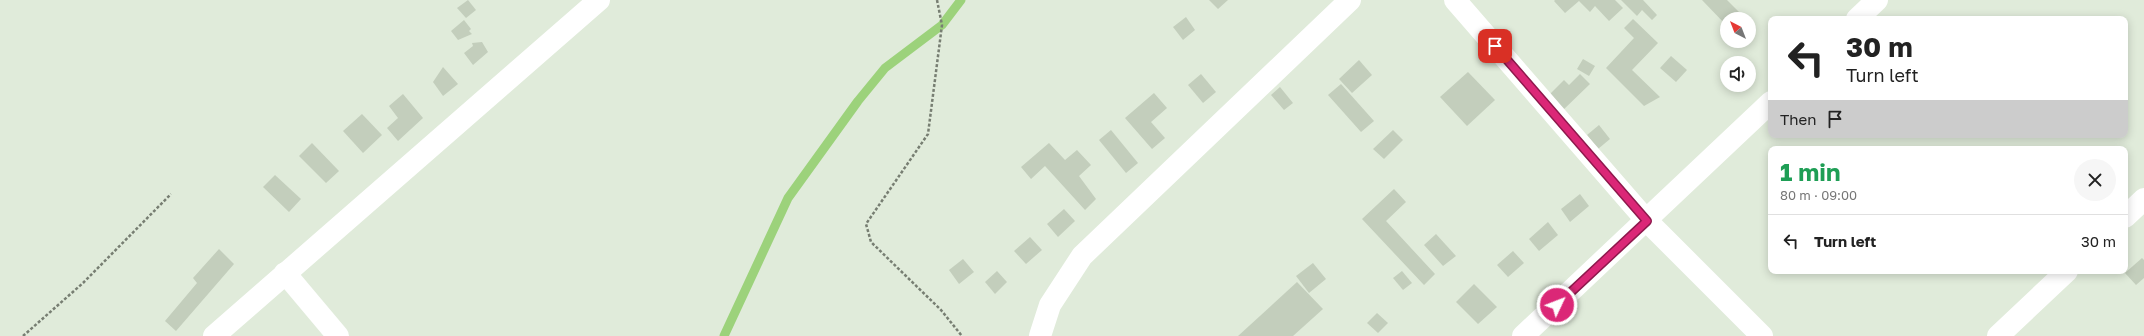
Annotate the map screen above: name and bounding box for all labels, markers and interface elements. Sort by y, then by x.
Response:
north arrow [1720,12,1756,48]
map controls [1720,12,1756,92]
pin [1478,29,1512,63]
text: 30 m [1846,30,1913,63]
icon: left [1780,32,1832,84]
icon: arrive [1484,35,1506,57]
button: sound [1720,56,1756,92]
text: Turn left [1846,64,1919,86]
icon: arrive [1824,108,1846,130]
text: Then [1780,110,1816,128]
text: 1 min [1780,157,1840,186]
button: close [2074,159,2116,201]
text: 80 m · 09:00 [1780,187,1857,203]
icon: left [1780,230,1802,252]
text: Turn left [1814,232,1876,250]
text: 30 m [2081,232,2116,250]
position arrow [1536,284,1578,326]

